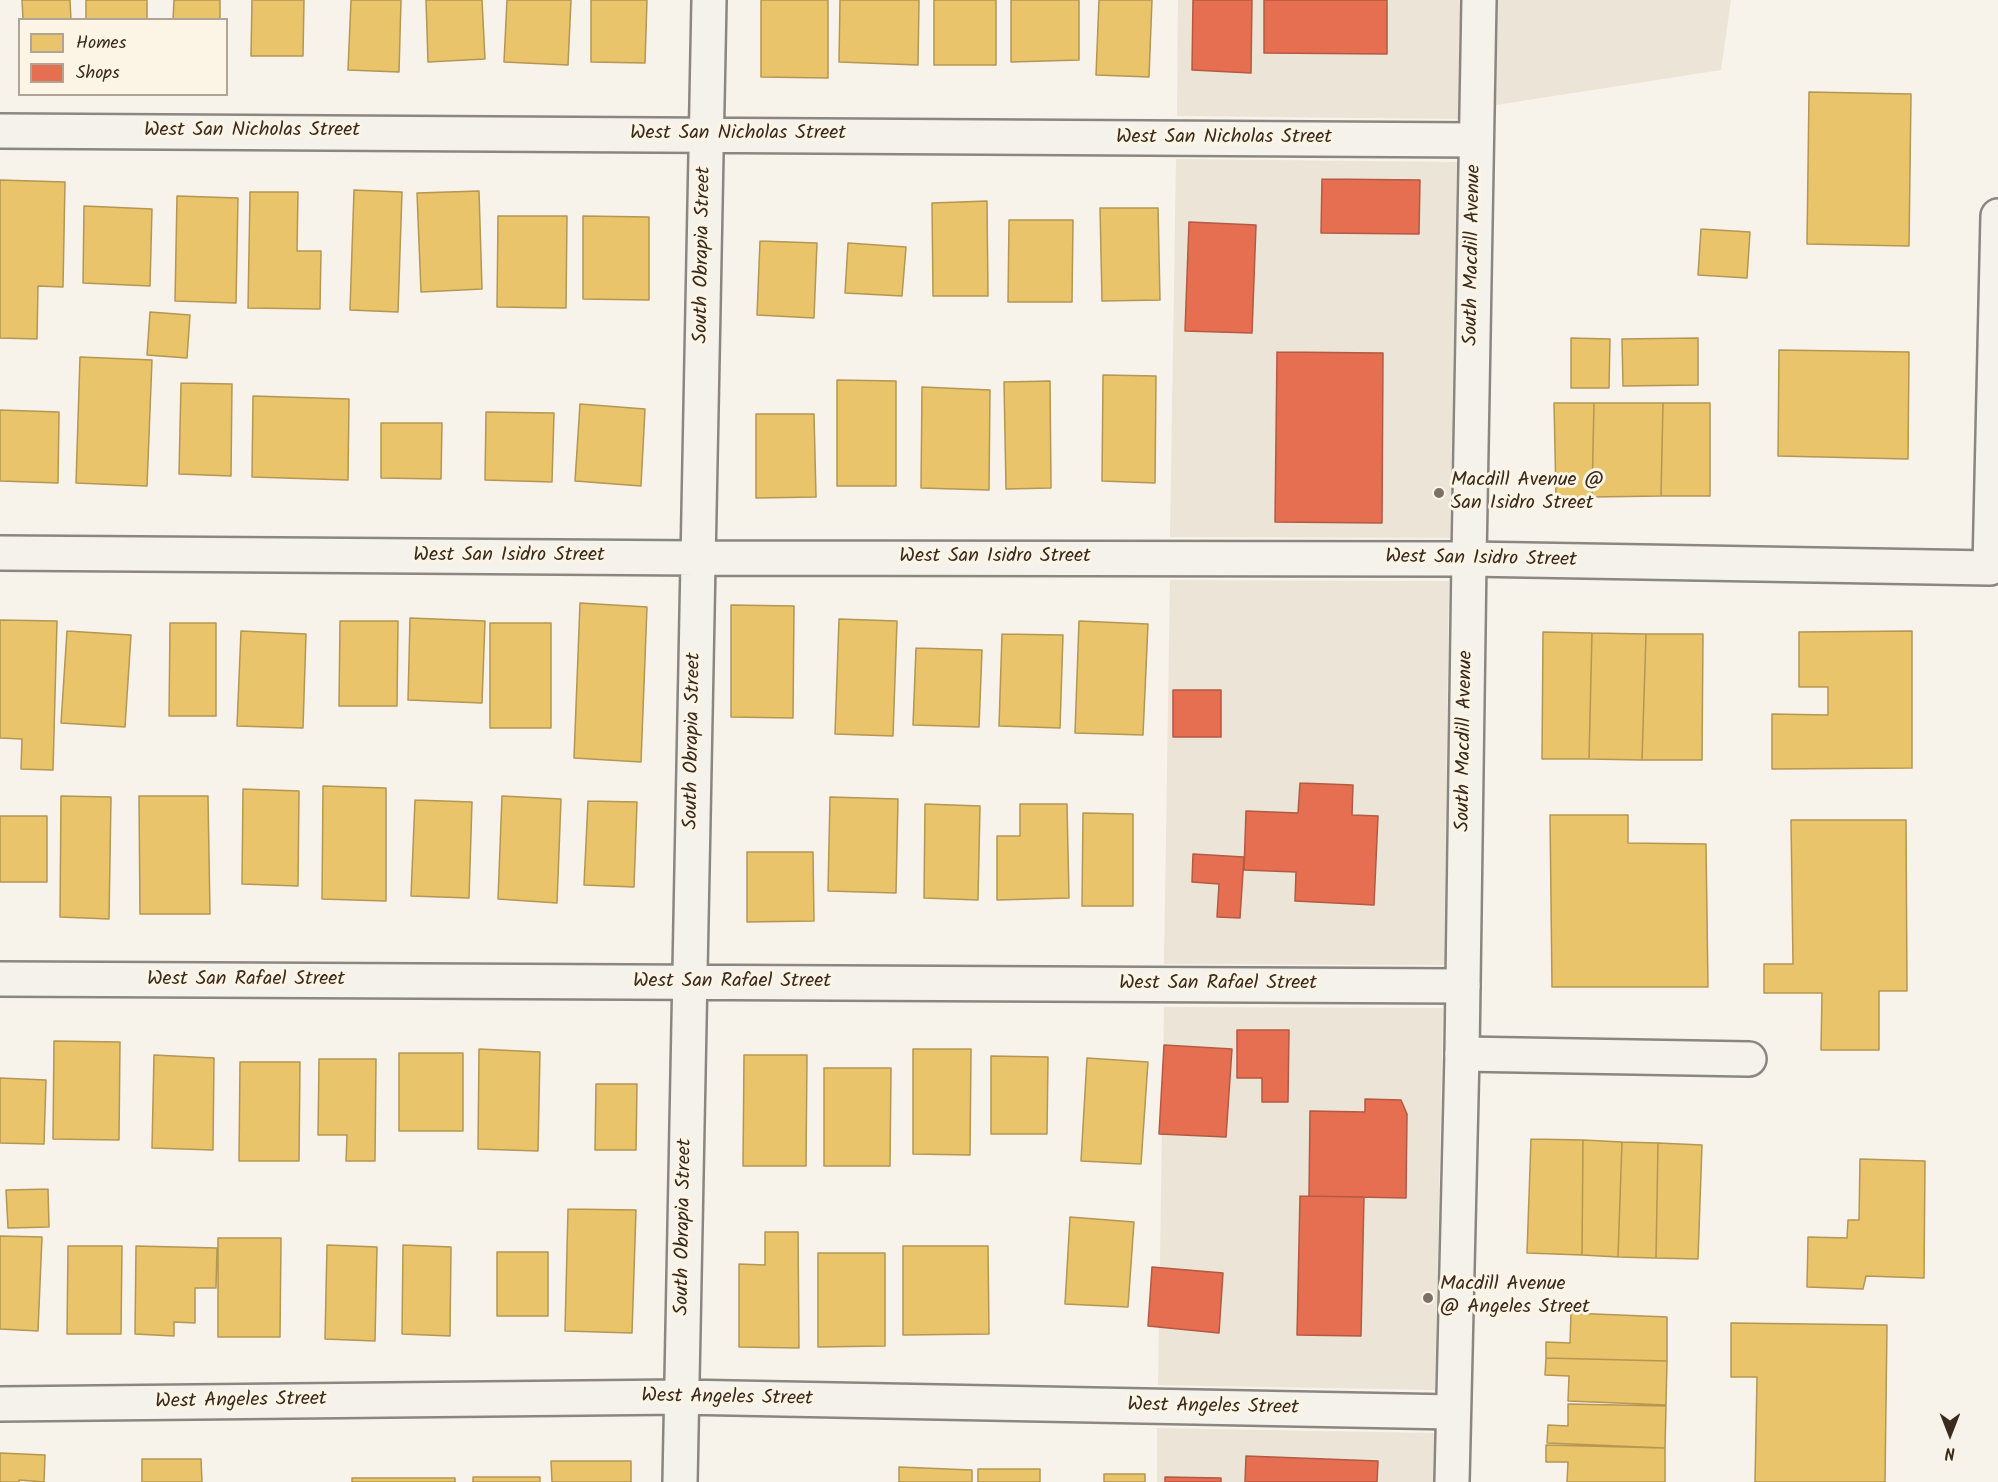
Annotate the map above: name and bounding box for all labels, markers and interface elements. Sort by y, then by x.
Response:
legend [18,18,228,96]
text: Homes [76,29,126,58]
text: Shops [76,59,120,88]
street label: West San Nicholas Street [144,120,360,144]
street label: West San Nicholas Street [630,123,846,147]
street label: West San Nicholas Street [1116,127,1332,151]
street label: South Macdill Avenue [1460,164,1488,346]
street label: South Obrapia Street [690,166,718,344]
place label: Macdill Avenue @ San Isidro Street [1451,470,1604,517]
marker: Macdill Avenue @ San Isidro Street [1432,486,1446,500]
street label: West San Isidro Street [413,545,605,569]
street label: West San Isidro Street [899,546,1091,570]
street label: West San Isidro Street [1385,546,1577,574]
street label: South Macdill Avenue [1452,650,1480,832]
street label: South Obrapia Street [680,652,708,830]
street label: West San Rafael Street [147,969,345,993]
street label: West San Rafael Street [633,971,831,995]
street label: West San Rafael Street [1119,973,1317,997]
street label: South Obrapia Street [671,1138,699,1316]
place label: Macdill Avenue @ Angeles Street [1440,1274,1590,1321]
marker: Macdill Avenue @ Angeles Street [1421,1291,1435,1305]
street label: West Angeles Street [641,1386,813,1412]
street label: West Angeles Street [155,1389,327,1415]
street label: West Angeles Street [1127,1395,1299,1421]
north arrow [1920,1404,1980,1464]
text: N [1945,1440,1955,1465]

